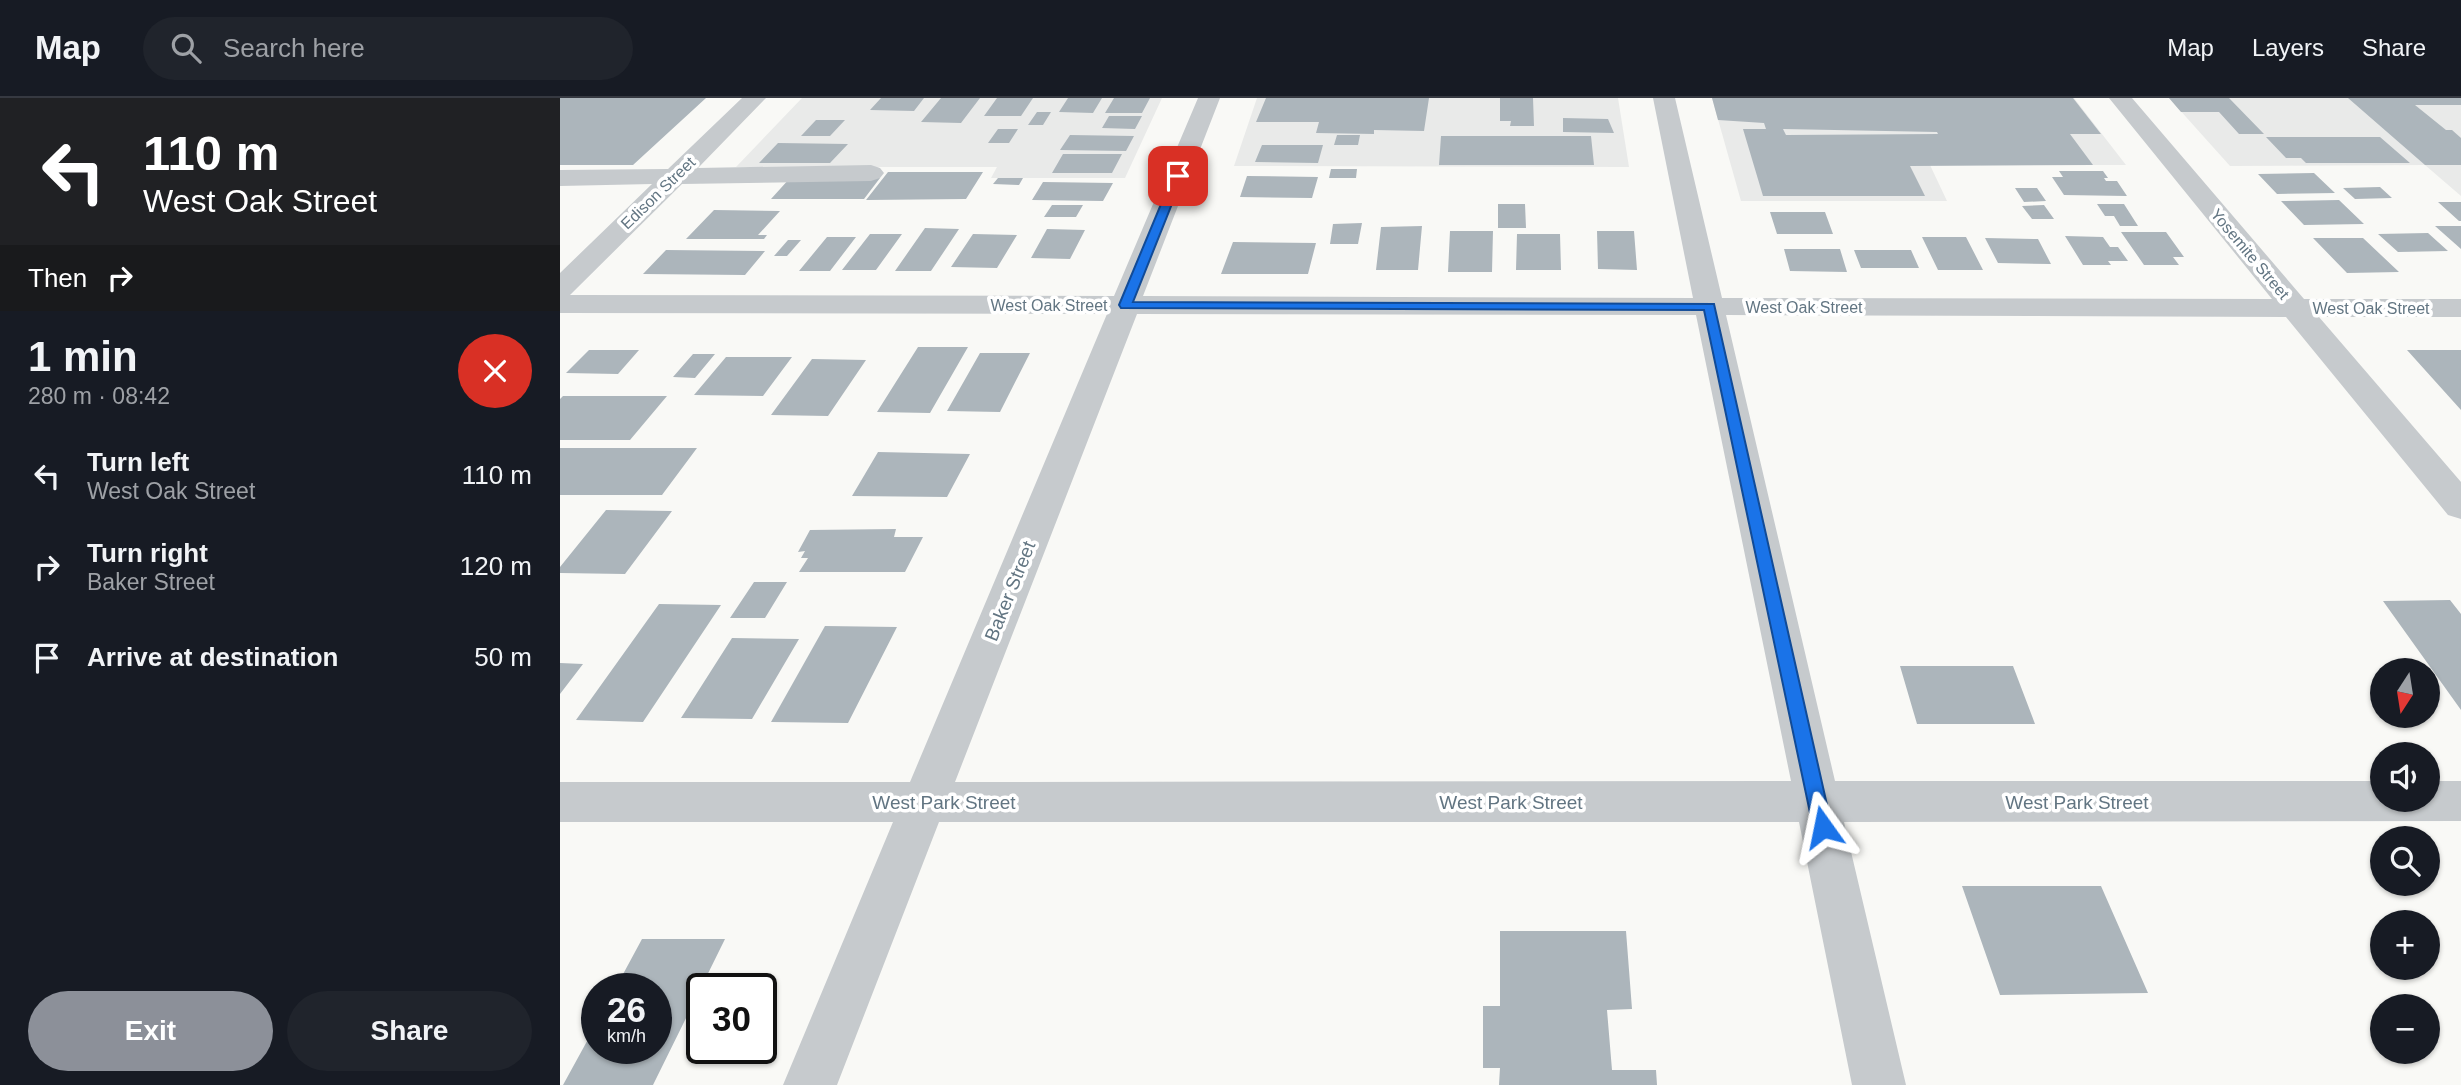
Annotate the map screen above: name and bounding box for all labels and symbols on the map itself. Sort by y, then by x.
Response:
pin [1148,146,1208,206]
street label: Edison Street [618,153,699,232]
street label: Yosemite Street [2207,206,2293,303]
street label: West Oak Street [990,297,1108,314]
street label: West Oak Street [1745,299,1863,316]
street label: West Oak Street [2312,300,2430,317]
street label: Baker Street [980,537,1040,644]
north arrow [2370,658,2440,728]
position arrow [1786,790,1860,864]
street label: West Park Street [872,792,1016,813]
street label: West Park Street [1439,792,1583,813]
street label: West Park Street [2005,792,2149,813]
speed limit sign: 30 [686,973,777,1064]

